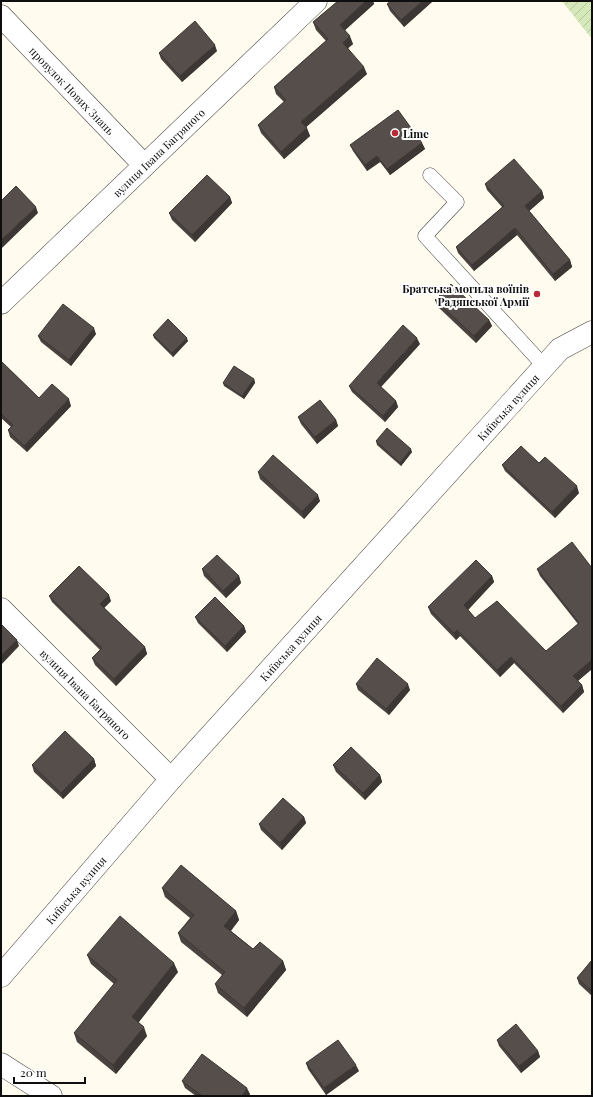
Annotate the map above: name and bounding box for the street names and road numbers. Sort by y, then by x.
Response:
street label: провулок Нових Знань [26,43,118,138]
street label: вулиця Івана Багряного [109,104,208,200]
street label: Київська вулиця [473,370,542,444]
street label: Київська вулиця [256,610,324,684]
street label: вулиця Івана Багряного [37,645,134,742]
street label: Київська вулиця [42,852,109,927]

